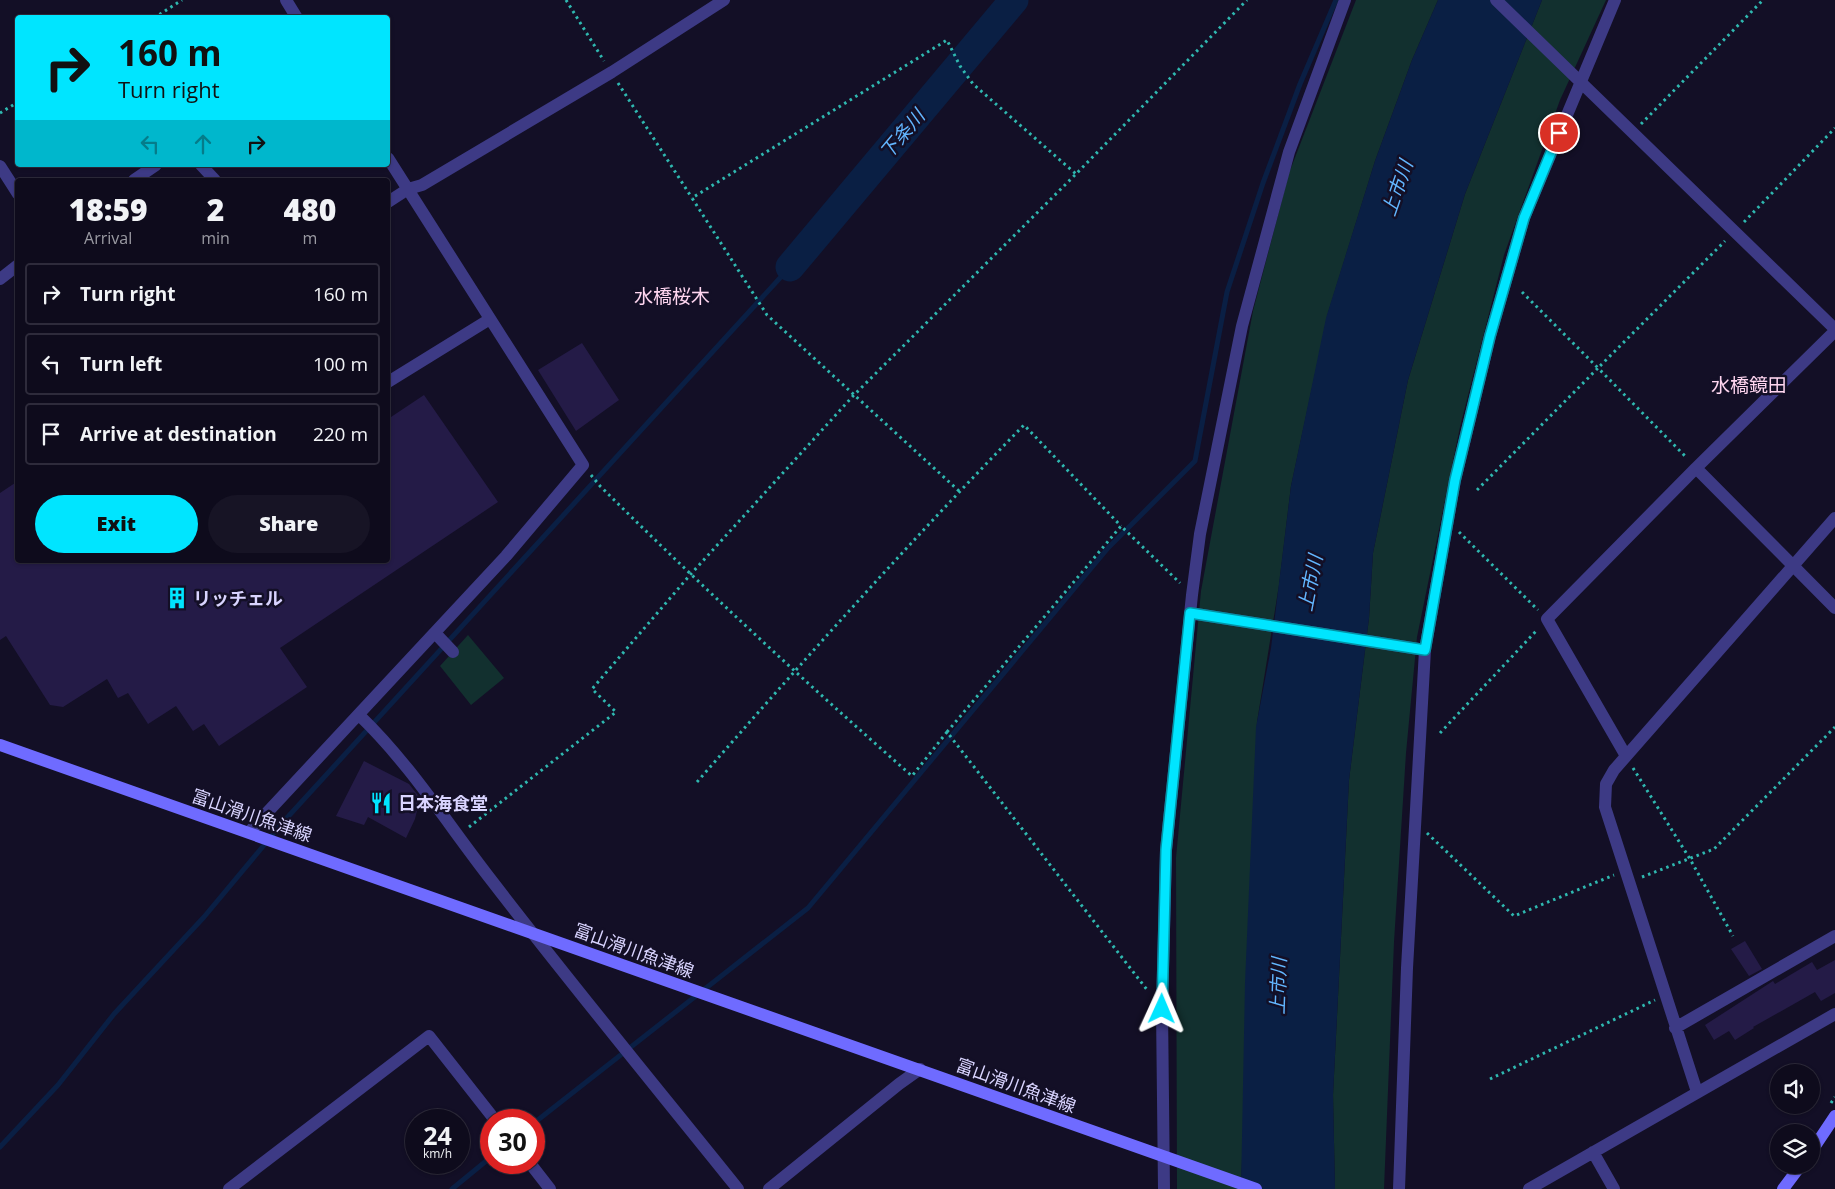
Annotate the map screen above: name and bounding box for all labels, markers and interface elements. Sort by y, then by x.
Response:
text: 160 m [118,29,222,76]
icon: right [35,35,100,100]
text: Turn right [118,74,220,104]
water label: 下条川 [874,102,932,164]
pin [1538,112,1580,154]
icon: arrive [1545,119,1573,147]
icon: left [136,130,164,158]
icon: ahead [189,130,217,158]
icon: right [242,130,270,158]
water label: 上市川 [1375,155,1419,219]
text: 18:59 [69,189,148,230]
text: 2 [207,189,224,230]
text: 480 [284,189,336,230]
text: Arrival [84,227,132,249]
text: min [201,227,230,249]
text: m [303,227,317,249]
icon: right [37,280,65,308]
text: Turn right [80,281,175,307]
text: 160 m [313,281,368,307]
district label: 水橋桜木 [634,283,710,309]
icon: left [37,350,65,378]
text: Turn left [80,351,162,377]
text: 100 m [313,351,368,377]
district label: 水橋鏡田 [1711,372,1787,398]
icon: arrive [37,420,65,448]
text: Arrive at destination [80,421,277,447]
text: 220 m [313,421,368,447]
button: Exit [35,495,198,553]
button: Share [208,495,370,553]
water label: 上市川 [1292,551,1329,613]
building icon: リッチェル [164,585,190,611]
place label: リッチェル [193,586,283,610]
street label: 富山滑川魚津線 [189,783,315,847]
restaurant icon: 日本海食堂 [368,790,394,816]
place label: 日本海食堂 [398,791,488,815]
street label: 富山滑川魚津線 [571,917,697,983]
water label: 上市川 [1264,955,1292,1015]
position arrow [1135,982,1187,1034]
street label: 富山滑川魚津線 [953,1052,1079,1118]
map controls [1770,1064,1820,1174]
button: sound [1770,1064,1820,1114]
speed limit sign: 30 [480,1109,545,1174]
text: 24 [423,1118,452,1152]
button: layers [1770,1124,1820,1174]
text: km/h [423,1145,452,1162]

